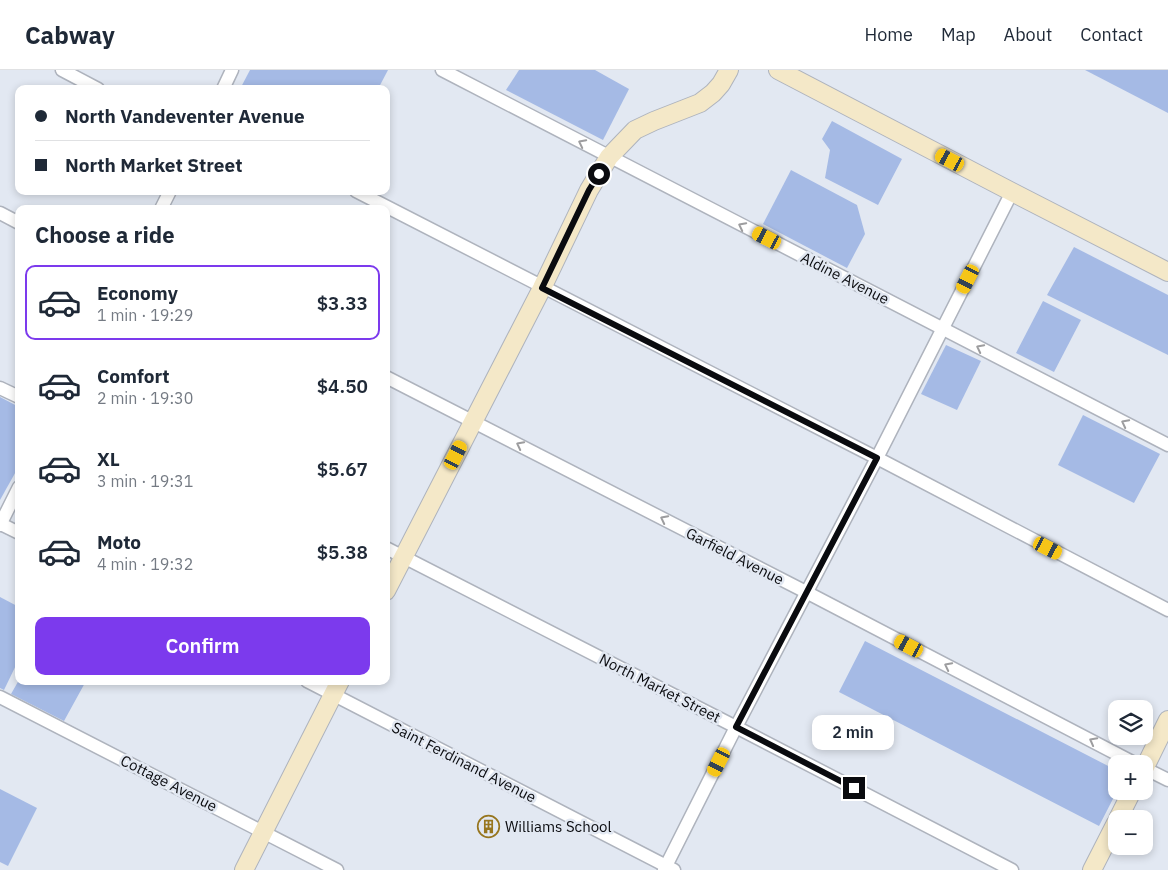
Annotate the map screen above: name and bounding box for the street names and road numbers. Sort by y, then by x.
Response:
street label: Aldine Avenue [798,248,892,308]
street label: Garfield Avenue [683,523,787,589]
street label: North Market Street [596,649,724,727]
street label: Saint Ferdinand Avenue [389,717,539,807]
street label: Cottage Avenue [118,751,220,815]

